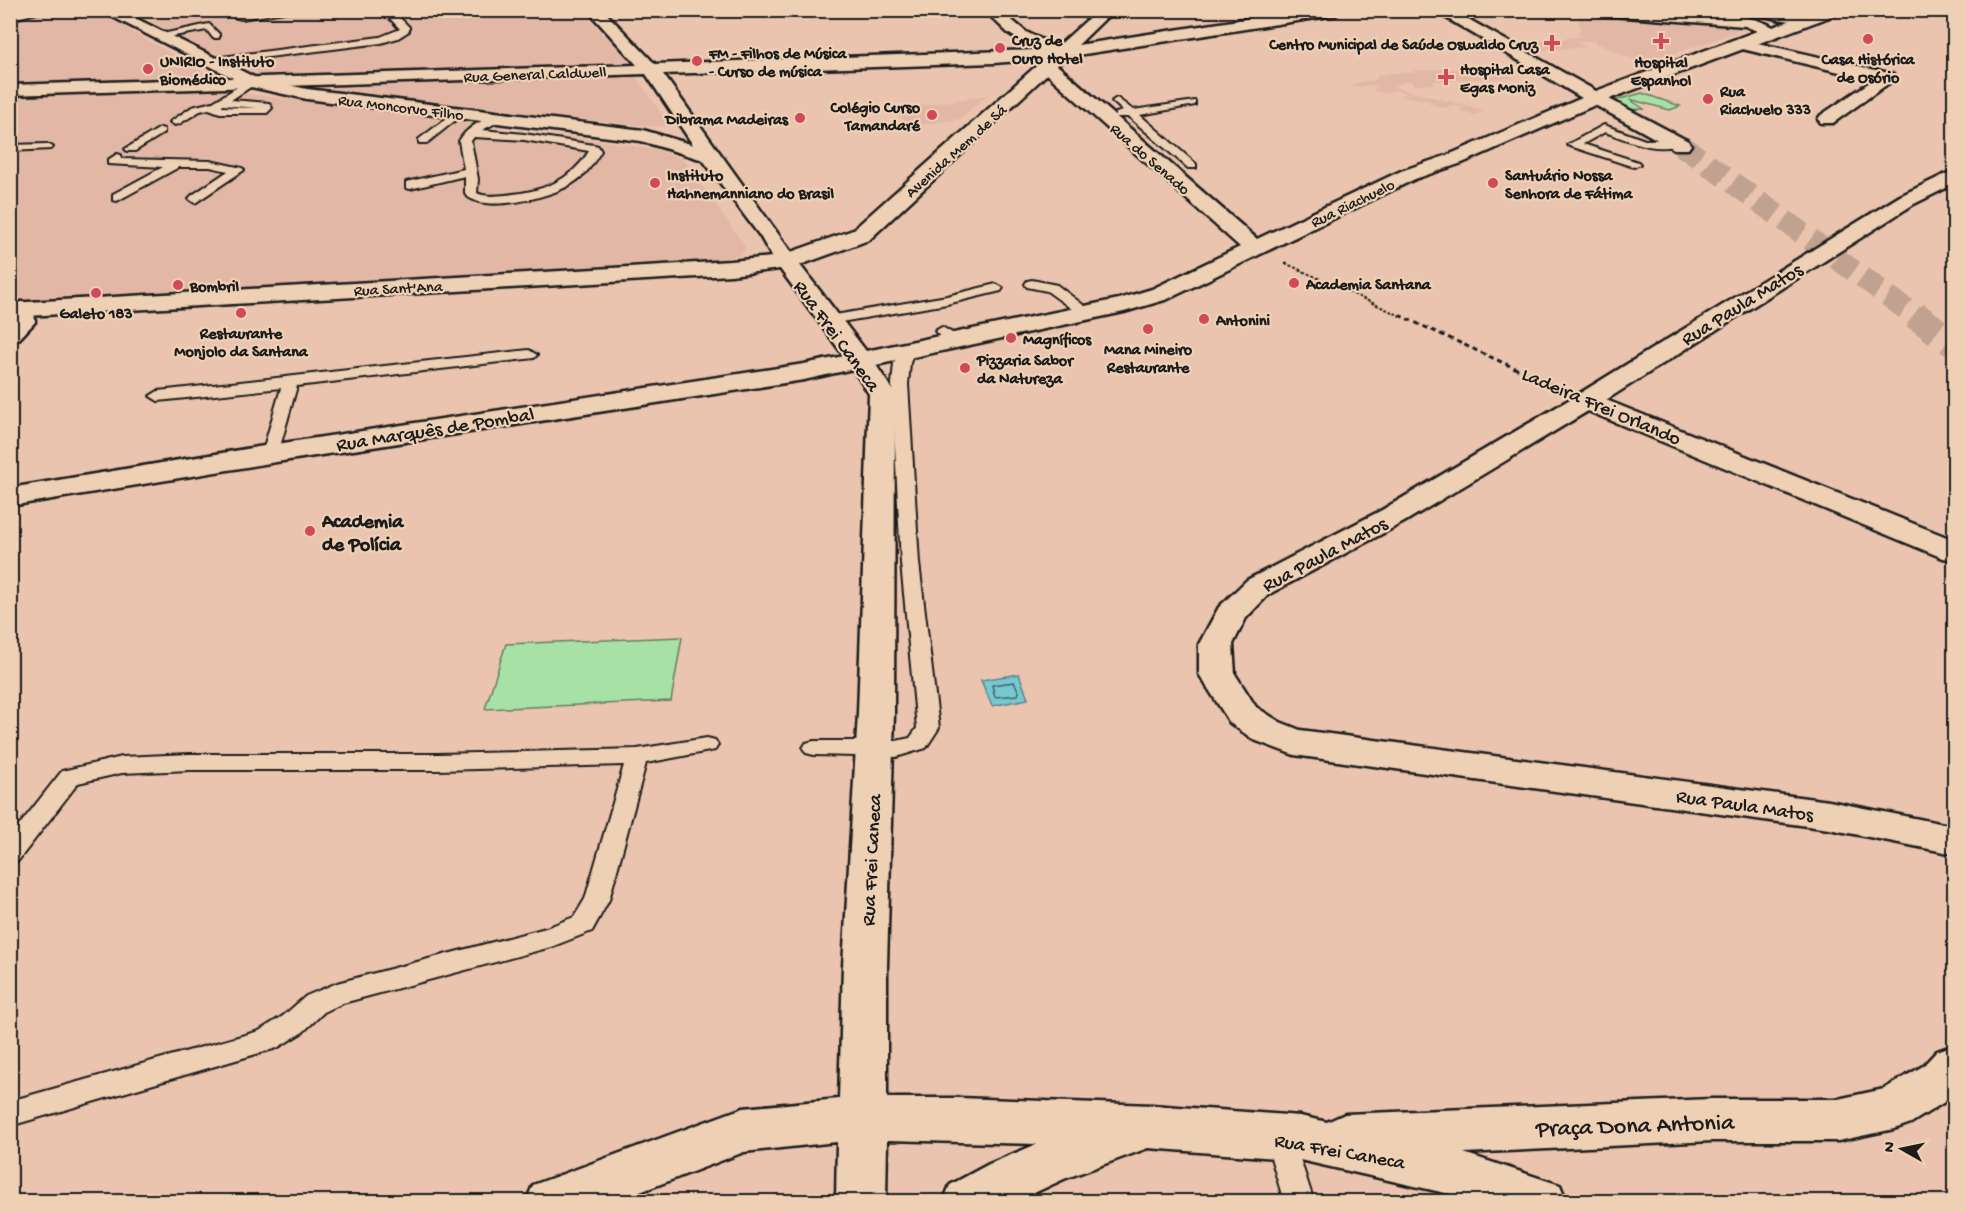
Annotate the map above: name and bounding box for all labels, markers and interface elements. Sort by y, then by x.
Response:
marker: Hospital Espanhol [1652,32,1670,50]
marker: Casa Histórica de Osório [1861,32,1875,46]
place label: Cruz de Ouro Hotel [1011,33,1083,70]
marker: Centro Municipal de Saúde Oswaldo Cruz [1543,34,1561,52]
place label: Centro Municipal de Saúde Oswaldo Cruz [1268,37,1539,56]
marker: Cruz de Ouro Hotel [993,41,1007,55]
place label: FM - Filhos de Música - Curso de música [708,46,847,83]
place label: Casa Histórica de Osório [1821,52,1916,89]
place label: UNIRIO - Instituto Biomédico [159,54,275,91]
marker: FM - Filhos de Música - Curso de música [690,54,704,68]
place label: Hospital Espanhol [1631,55,1692,92]
marker: UNIRIO - Instituto Biomédico [141,62,155,76]
place label: Hospital Casa Egas Moniz [1460,62,1551,99]
street label: Rua General Caldwell [463,65,607,88]
marker: Hospital Casa Egas Moniz [1437,68,1455,86]
place label: Rua Riachuelo 333 [1719,84,1811,121]
street label: Rua Moncorvo Filho [337,92,464,127]
marker: Rua Riachuelo 333 [1701,92,1715,106]
place label: Colégio Curso Tamandaré [830,100,921,137]
street label: Avenida Mem de Sá [903,101,1013,203]
marker: Colégio Curso Tamandaré [925,108,939,122]
marker: Dibrama Madeiras [793,111,807,125]
place label: Dibrama Madeiras [664,112,789,131]
street label: Rua do Senado [1105,121,1193,201]
place label: Instituto Hahnemanniano do Brasil [667,168,835,205]
place label: Santuário Nossa Senhora de Fátima [1505,168,1633,205]
marker: Instituto Hahnemanniano do Brasil [648,176,662,190]
marker: Santuário Nossa Senhora de Fátima [1486,176,1500,190]
street label: Rua Riachuelo [1309,177,1399,234]
street label: Rua Paula Matos [1678,259,1808,352]
marker: Academia Santana [1287,276,1301,290]
street label: Rua Frei Caneca [787,277,884,398]
place label: Academia Santana [1305,277,1432,296]
marker: Bombril [171,278,185,292]
place label: Bombril [189,279,239,298]
street label: Rua Sant'Ana [353,279,444,302]
marker: Galeto 183 [89,286,103,300]
place label: Galeto 183 [60,306,132,325]
marker: Restaurante Monjolo da Santana [234,306,248,320]
marker: Antonini [1197,312,1211,326]
place label: Antonini [1215,313,1271,332]
marker: Mana Mineiro Restaurante [1141,322,1155,336]
place label: Restaurante Monjolo da Santana [174,326,309,363]
marker: Magníficos [1004,331,1018,345]
place label: Magníficos [1023,331,1092,351]
place label: Mana Mineiro Restaurante [1104,342,1193,379]
place label: Pizzaria Sabor da Natureza [976,353,1075,390]
marker: Pizzaria Sabor da Natureza [958,361,972,375]
street label: Ladeira Frei Orlando [1518,364,1684,452]
street label: Rua Marquês de Pombal [335,404,536,458]
place label: Academia de Polícia [321,512,404,558]
street label: Rua Paula Matos [1259,513,1393,599]
marker: Academia de Polícia [303,524,317,538]
street label: Rua Paula Matos [1674,786,1815,829]
street label: Rua Frei Caneca [859,793,888,927]
street label: Praça Dona Antonia [1534,1110,1735,1145]
north arrow [1872,1119,1932,1179]
street label: Rua Frei Caneca [1272,1131,1407,1176]
text: N [1880,1140,1901,1154]

